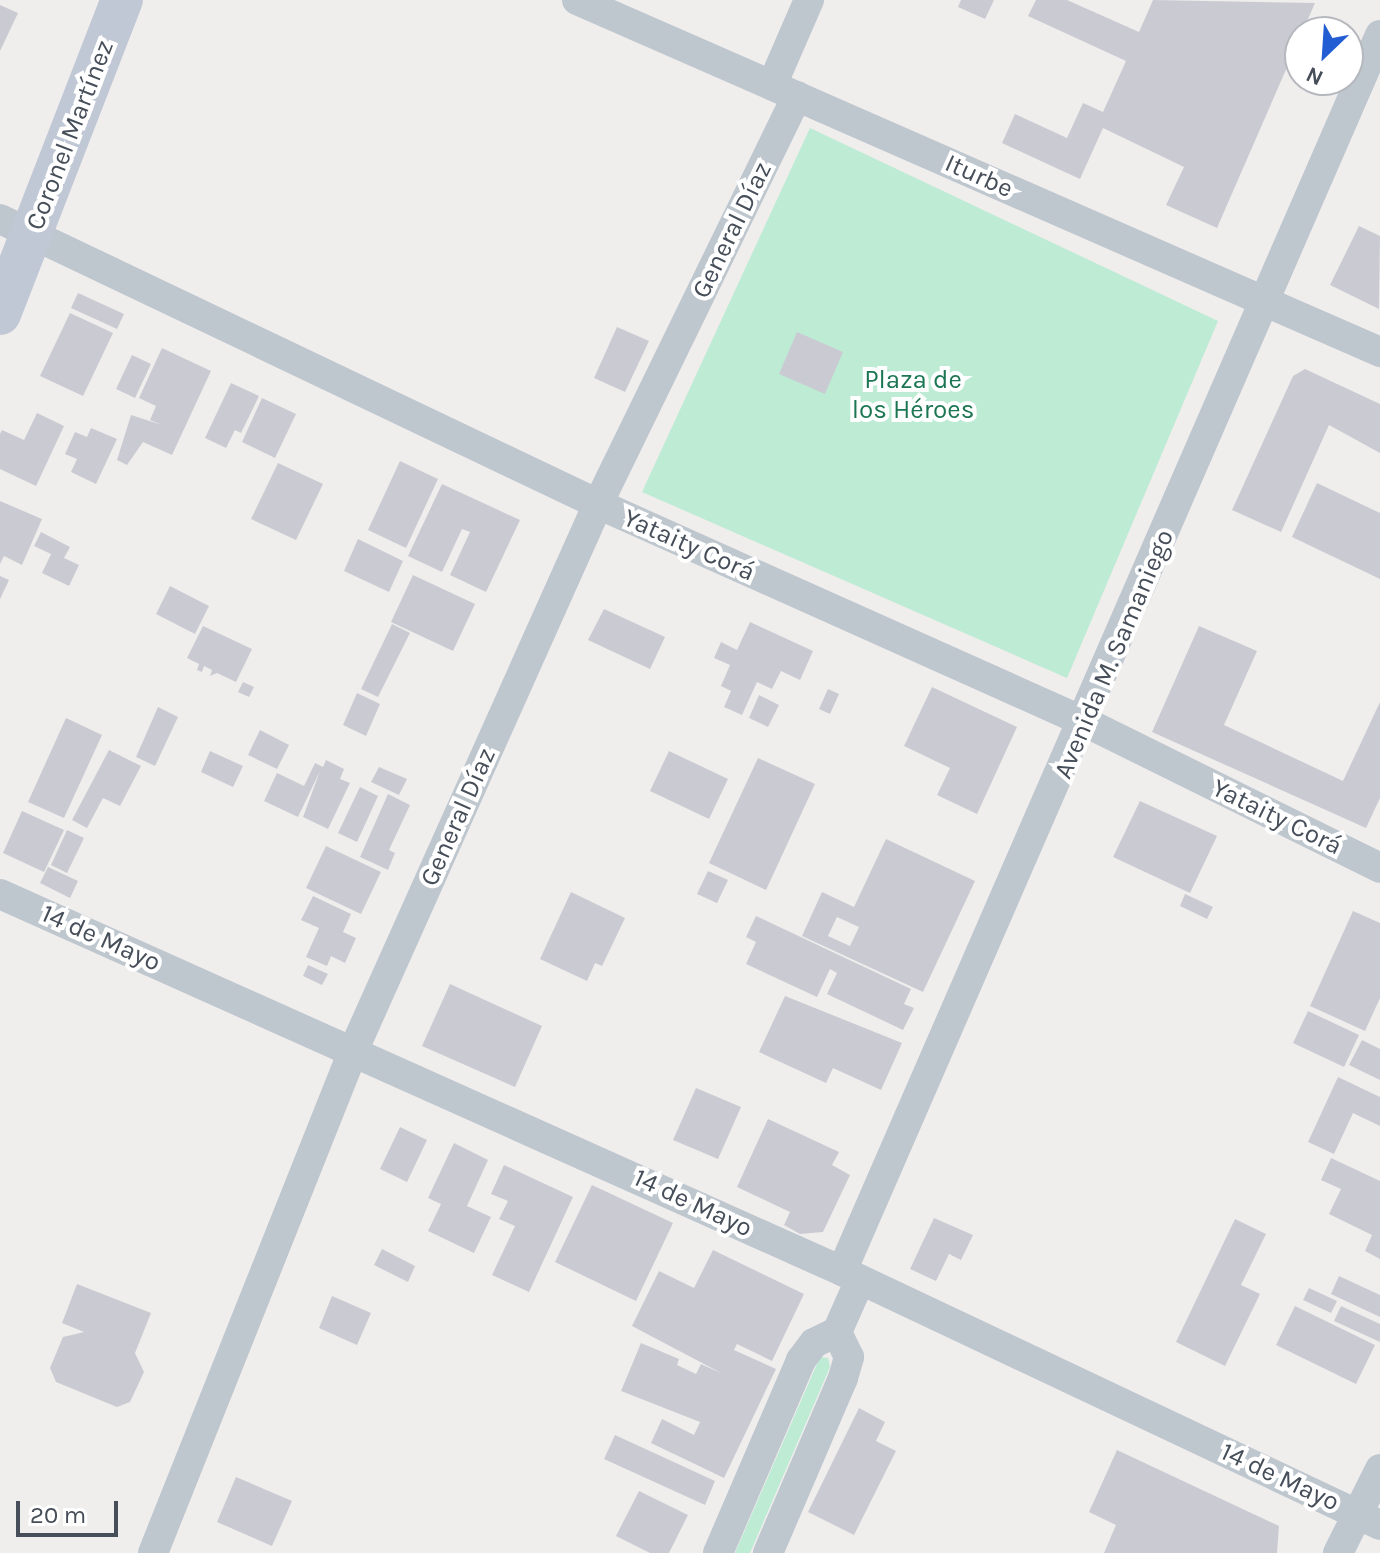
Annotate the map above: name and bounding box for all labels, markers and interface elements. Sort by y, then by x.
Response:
north arrow [1284,16,1364,96]
street label: Coronel Martínez [19,36,121,234]
text: N [1302,61,1327,91]
street label: Iturbe [940,147,1018,205]
street label: General Díaz [686,157,778,303]
park label: Plaza de los Héroes [852,364,974,426]
street label: Yataity Corá [618,502,760,588]
street label: Avenida M. Samaniego [1047,525,1181,783]
street label: General Díaz [414,743,502,891]
street label: Yataity Corá [1207,772,1347,862]
street label: 14 de Mayo [37,898,165,978]
street label: 14 de Mayo [629,1162,757,1244]
street label: 14 de Mayo [1216,1436,1344,1518]
scale bar [20,1485,122,1535]
text: 20 m [30,1501,86,1529]

